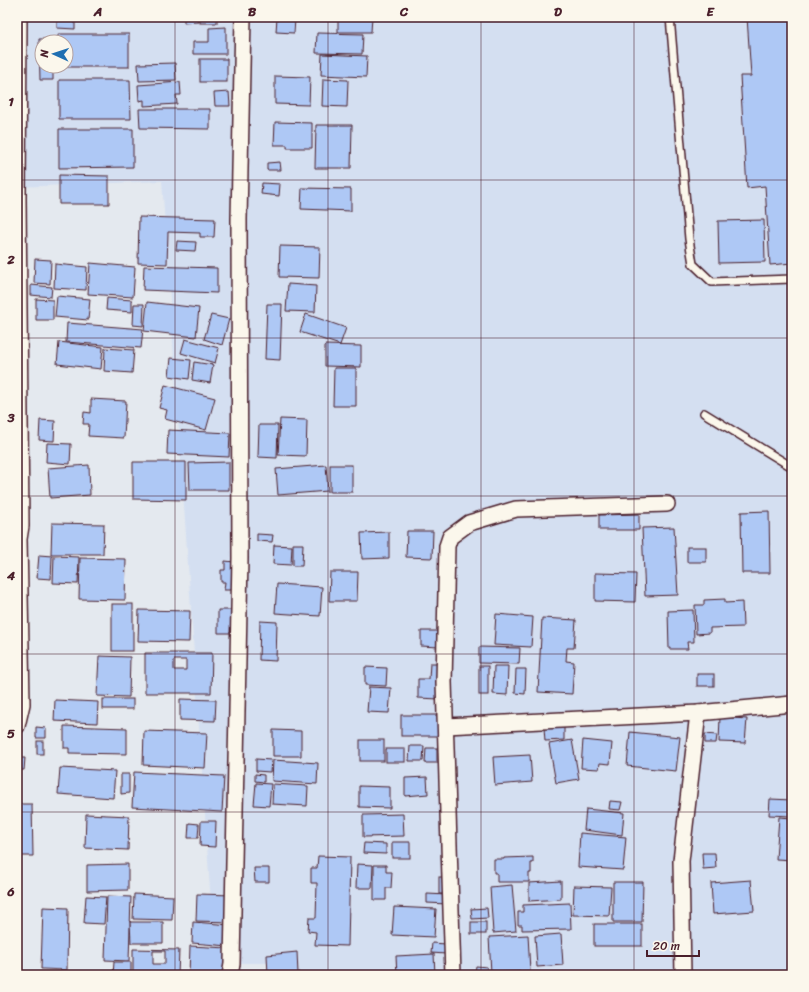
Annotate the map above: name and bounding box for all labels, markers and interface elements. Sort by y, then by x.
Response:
text: A [93,0,102,23]
text: B [248,0,257,23]
text: C [399,0,409,23]
text: D [554,0,562,23]
text: E [706,0,715,23]
north arrow [34,34,74,74]
text: N [35,49,54,59]
text: 1 [8,90,14,113]
text: 2 [6,248,15,271]
text: 3 [6,406,15,429]
text: 4 [6,564,16,587]
text: 5 [7,722,15,745]
text: 6 [6,880,15,903]
scale bar [647,932,699,958]
text: 20 m [653,935,680,957]

